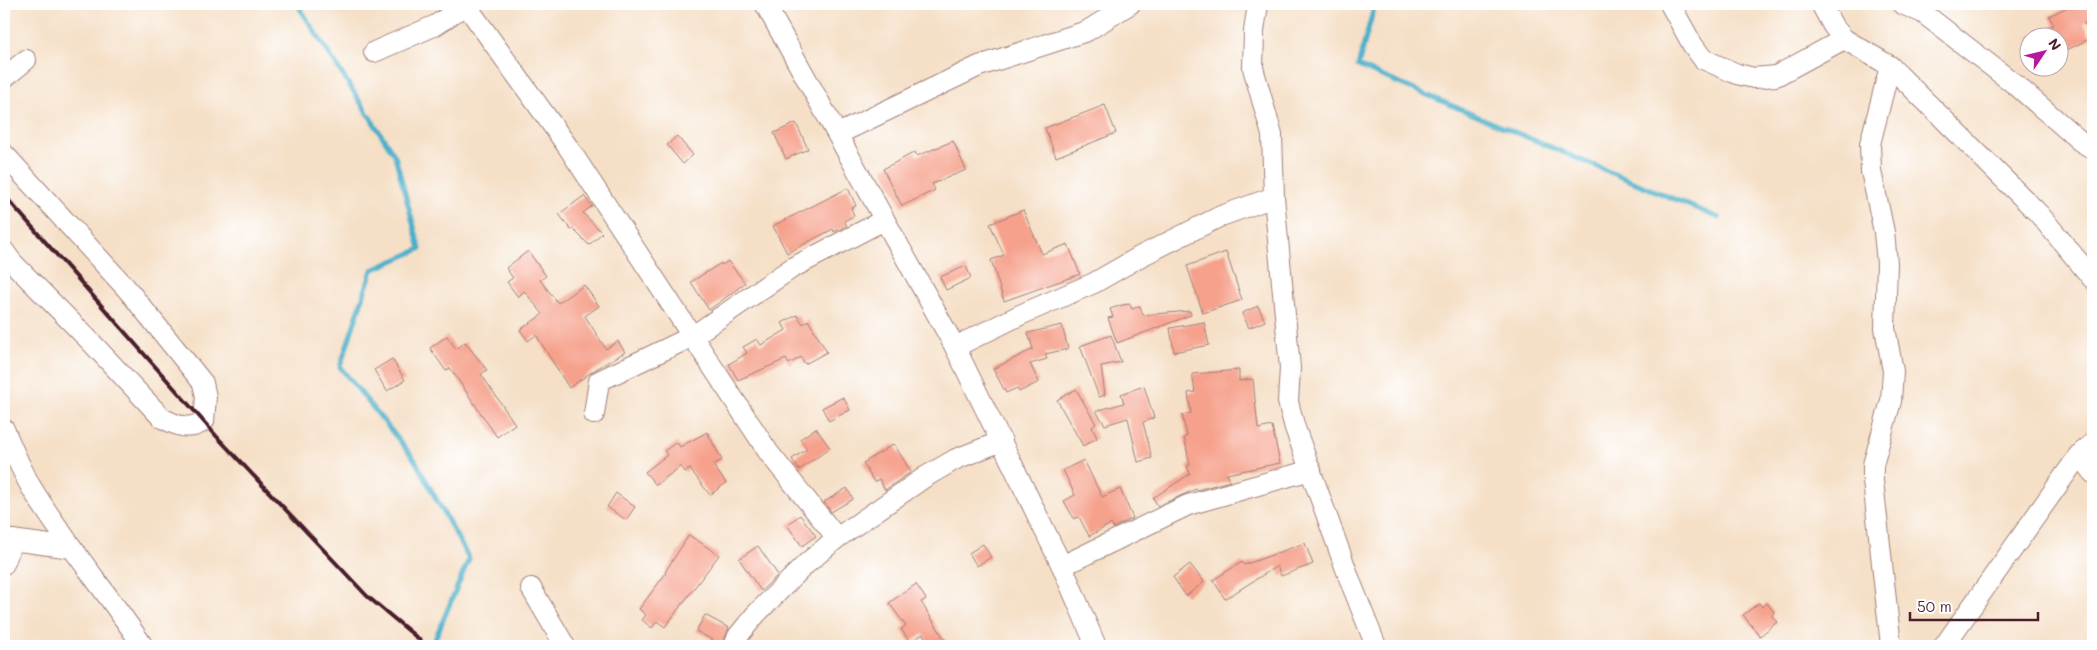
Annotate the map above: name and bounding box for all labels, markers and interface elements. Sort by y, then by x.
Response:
north arrow [2020,28,2070,78]
text: N [2044,34,2066,54]
scale bar [1910,590,2037,622]
text: 50 m [1917,596,1952,616]

